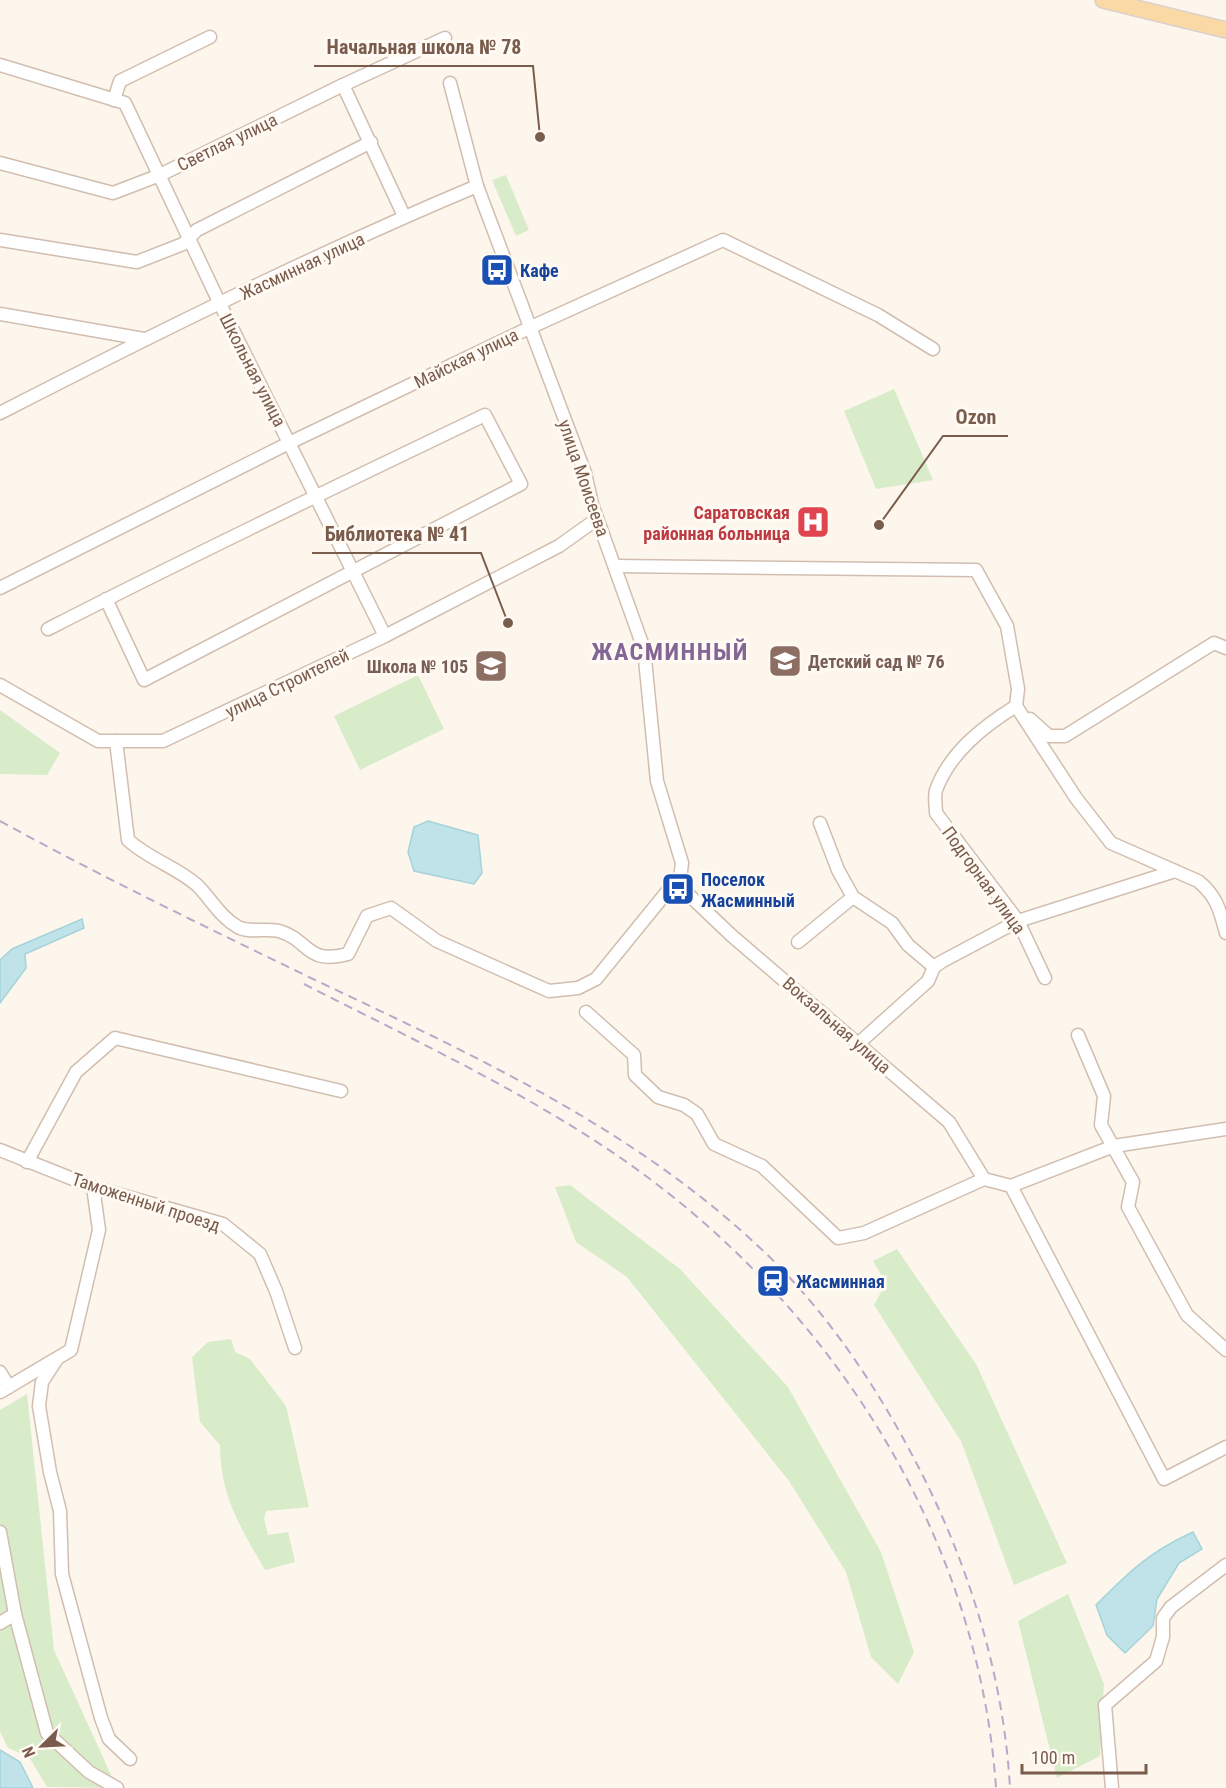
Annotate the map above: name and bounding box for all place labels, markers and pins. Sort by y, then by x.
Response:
callout: Начальная школа № 78 [314,28,533,66]
bus stop icon: Кафе [479,252,515,288]
place label: Кафе [520,260,559,281]
callout: Ozon [943,398,1008,436]
place label: Саратовская районная больница [643,502,790,544]
hospital icon: Саратовская районная больница [795,504,831,540]
callout: Библиотека № 41 [312,515,481,553]
school or university icon: Детский сад № 76 [767,643,803,679]
school or university icon: Школа № 105 [473,648,509,684]
place label: Детский сад № 76 [808,651,945,672]
place label: Школа № 105 [367,656,468,677]
place label: Поселок Жасминный [701,869,795,911]
bus stop icon: Поселок Жасминный [660,871,696,907]
station icon: Жасминная [755,1263,791,1299]
place label: Жасминная [796,1271,885,1292]

